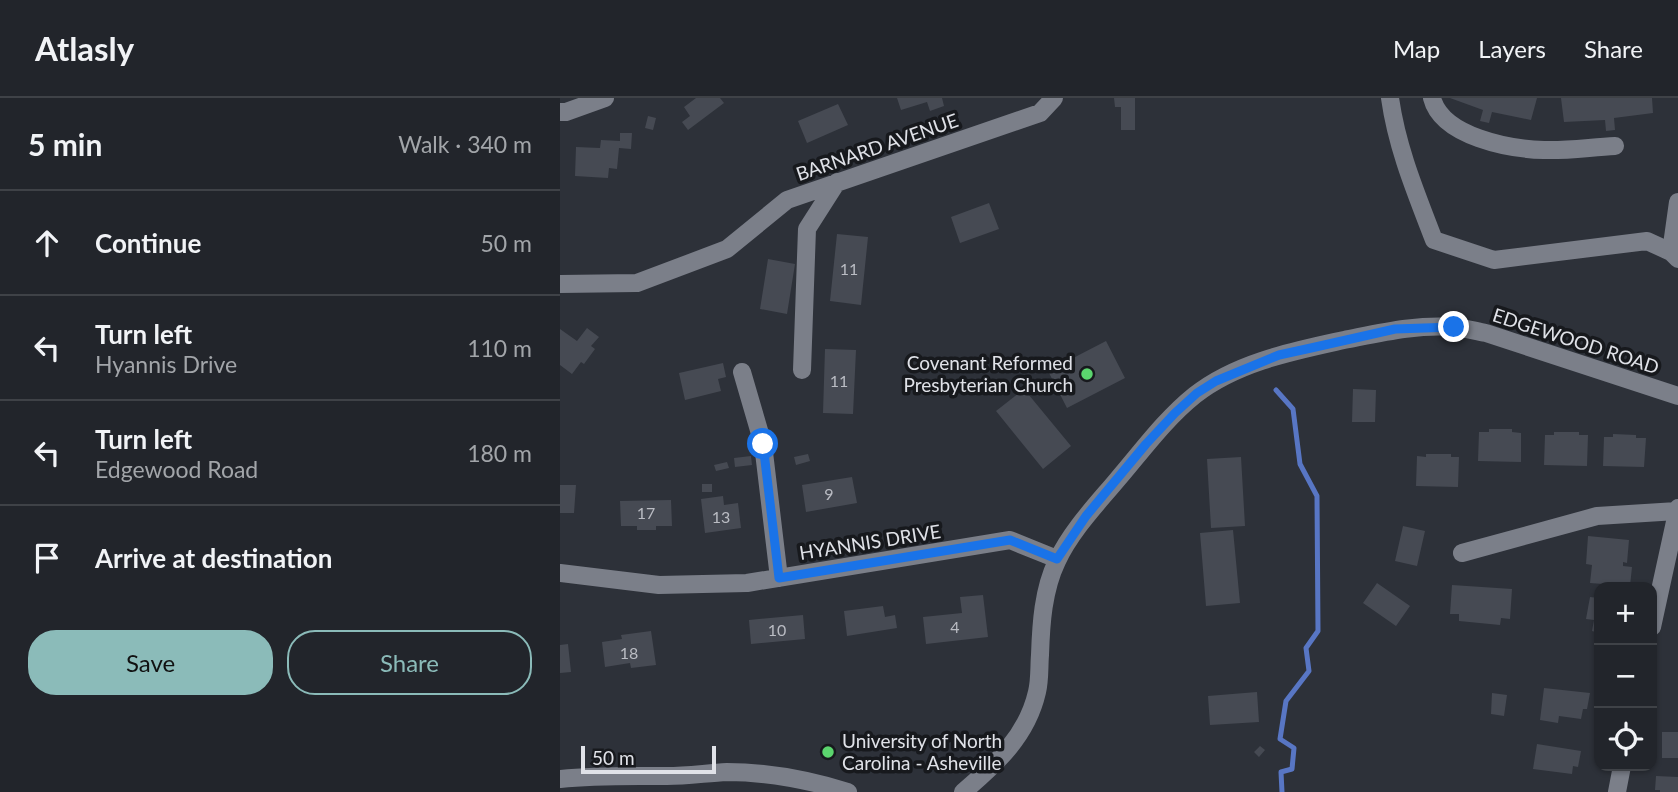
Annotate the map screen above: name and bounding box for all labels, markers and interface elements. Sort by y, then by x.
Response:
text: Atlasly [35,28,134,68]
text: Map [1393,34,1440,63]
text: Layers [1478,34,1546,63]
text: Share [1584,34,1643,63]
street label: BARNARD AVENUE [793,108,961,185]
text: 5 min [28,126,102,162]
text: Walk · 340 m [398,130,532,158]
icon: ahead [28,224,66,262]
text: Continue [95,227,201,259]
text: 50 m [481,229,532,257]
house number: 11 [840,259,858,278]
street label: EDGEWOOD ROAD [1490,303,1662,378]
route end [1438,311,1469,342]
text: Turn left [95,318,192,350]
icon: left [28,329,66,367]
text: 110 m [467,334,532,362]
text: Hyannis Drive [95,350,237,378]
place label: Covenant Reformed Presbyterian Church [904,351,1073,396]
marker: Covenant Reformed Presbyterian Church [1079,366,1095,382]
house number: 11 [830,371,848,390]
text: Turn left [95,423,192,455]
route start [747,428,778,459]
icon: left [28,434,66,472]
text: 180 m [467,439,532,467]
text: Edgewood Road [95,455,258,483]
house number: 9 [824,484,834,503]
house number: 17 [637,503,655,522]
house number: 13 [712,507,730,526]
street label: HYANNIS DRIVE [798,519,942,564]
icon: arrive [28,539,66,577]
text: Arrive at destination [95,542,332,574]
map controls [1594,582,1657,771]
button: + [1594,582,1657,645]
house number: 4 [950,617,960,636]
house number: 10 [768,620,786,639]
button: Save [28,630,273,695]
button: Share [287,630,532,695]
house number: 18 [620,643,638,662]
button: − [1594,645,1657,708]
button: locate [1594,708,1657,771]
place label: University of North Carolina - Asheville [842,729,1002,774]
scale bar [581,743,716,775]
marker: University of North Carolina - Asheville [820,744,836,760]
text: 50 m [592,746,635,769]

